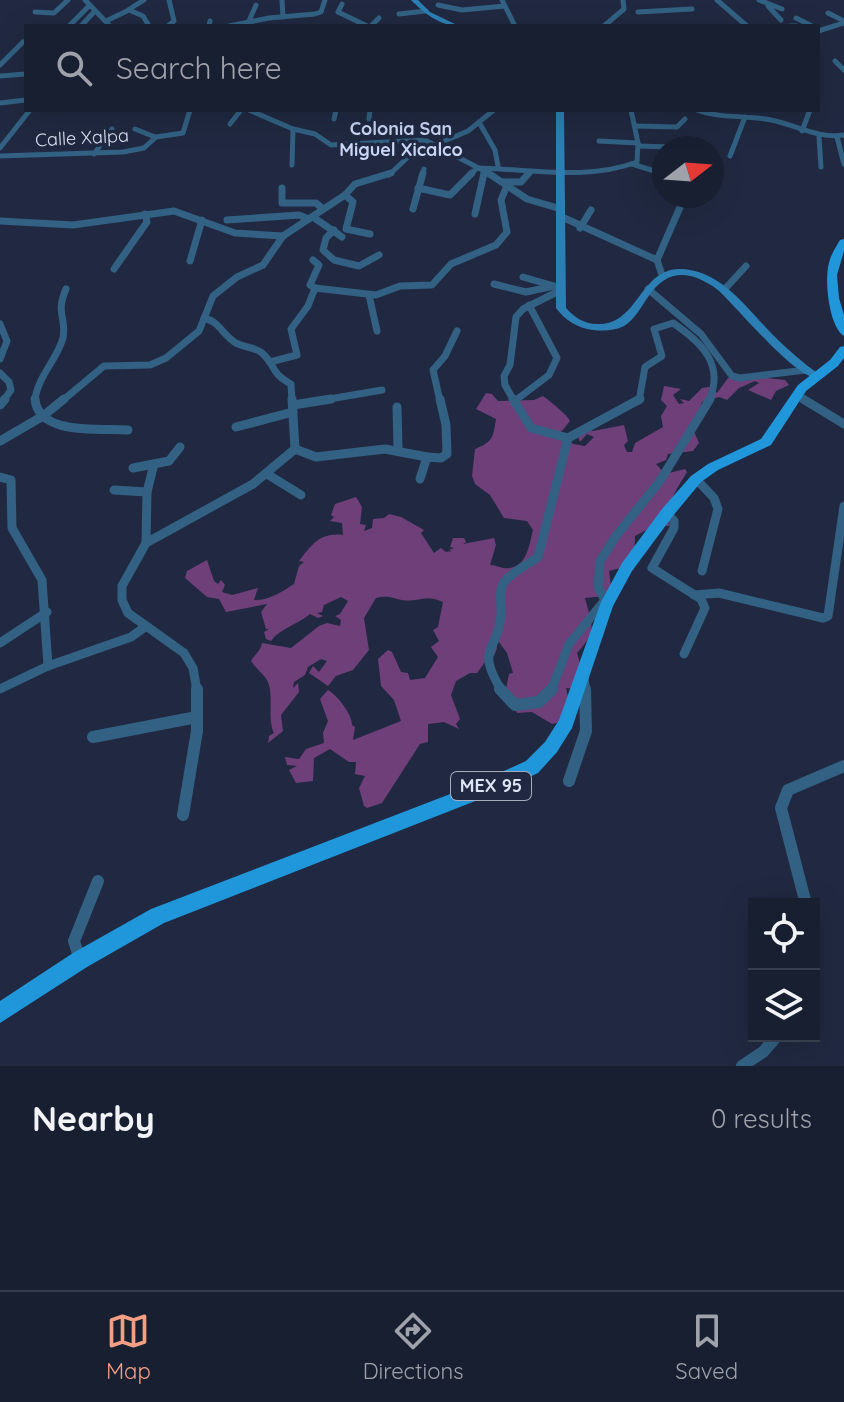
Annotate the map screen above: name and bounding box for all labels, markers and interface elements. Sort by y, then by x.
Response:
search box [24,24,820,112]
icon: search [52,46,96,90]
text: Search here [116,49,282,87]
district label: Colonia San Miguel Xicalco [339,117,463,161]
street label: Calle Xalpa [35,124,129,151]
north arrow [652,136,724,208]
road number: MEX 95 [451,772,531,800]
map controls [748,898,820,1042]
button: locate [748,898,820,970]
button: layers [748,970,820,1042]
text: Nearby [32,1097,155,1140]
text: 0 results [711,1102,812,1135]
tab: Map [106,1309,151,1385]
tab: Directions [363,1309,463,1385]
tab: Saved [675,1309,738,1385]

